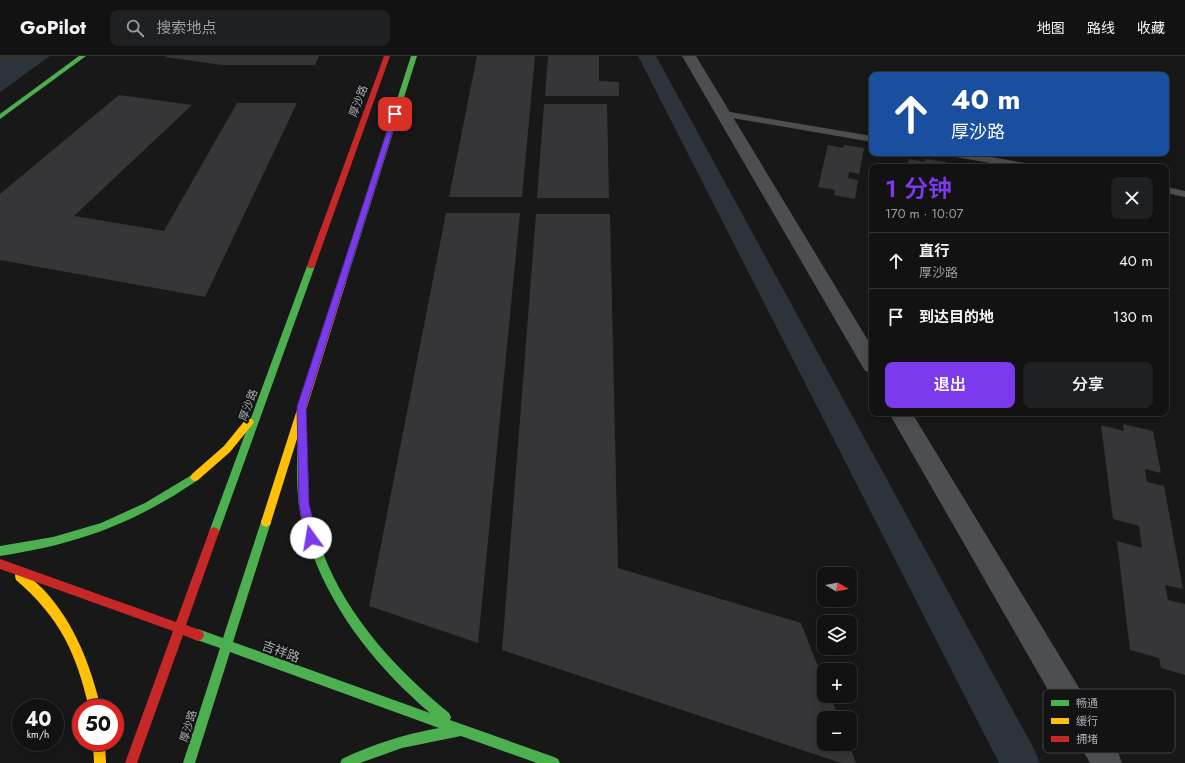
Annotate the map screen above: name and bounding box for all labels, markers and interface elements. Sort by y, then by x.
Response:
search box [110,10,390,46]
text: GoPilot [20,14,86,41]
icon: search [124,17,146,39]
text: 搜索地点 [156,17,216,39]
text: 地图 [1037,18,1065,38]
text: 路线 [1087,18,1115,38]
text: 收藏 [1137,18,1165,38]
text: 40 m [951,79,1020,120]
street label: 厚沙路 [345,83,371,119]
icon: ahead [885,88,937,140]
pin [378,97,412,131]
icon: arrive [384,103,406,125]
text: 厚沙路 [951,119,1005,145]
text: 1 分钟 [885,171,952,206]
button: close [1111,177,1153,219]
text: 170 m · 10:07 [885,204,963,223]
text: 直行 [919,240,949,262]
icon: ahead [885,250,907,272]
text: 40 m [1119,250,1153,272]
text: 厚沙路 [919,263,958,282]
icon: arrive [885,306,907,328]
text: 到达目的地 [919,306,994,328]
text: 130 m [1113,306,1153,328]
button: 退出 [885,362,1015,408]
button: 分享 [1023,362,1153,408]
street label: 厚沙路 [235,387,261,423]
position arrow [290,517,332,559]
north arrow [817,567,857,607]
map controls [817,567,857,751]
button: layers [817,615,857,655]
street label: 吉祥路 [259,636,302,667]
button: + [817,663,857,703]
legend [1043,689,1175,753]
text: 畅通 [1076,695,1098,711]
speed limit sign: 50 [72,699,124,751]
text: 40 [24,705,52,734]
street label: 厚沙路 [176,708,200,744]
button: − [817,711,857,751]
text: 缓行 [1076,713,1098,729]
text: km/h [27,727,49,742]
text: 拥堵 [1076,731,1098,747]

